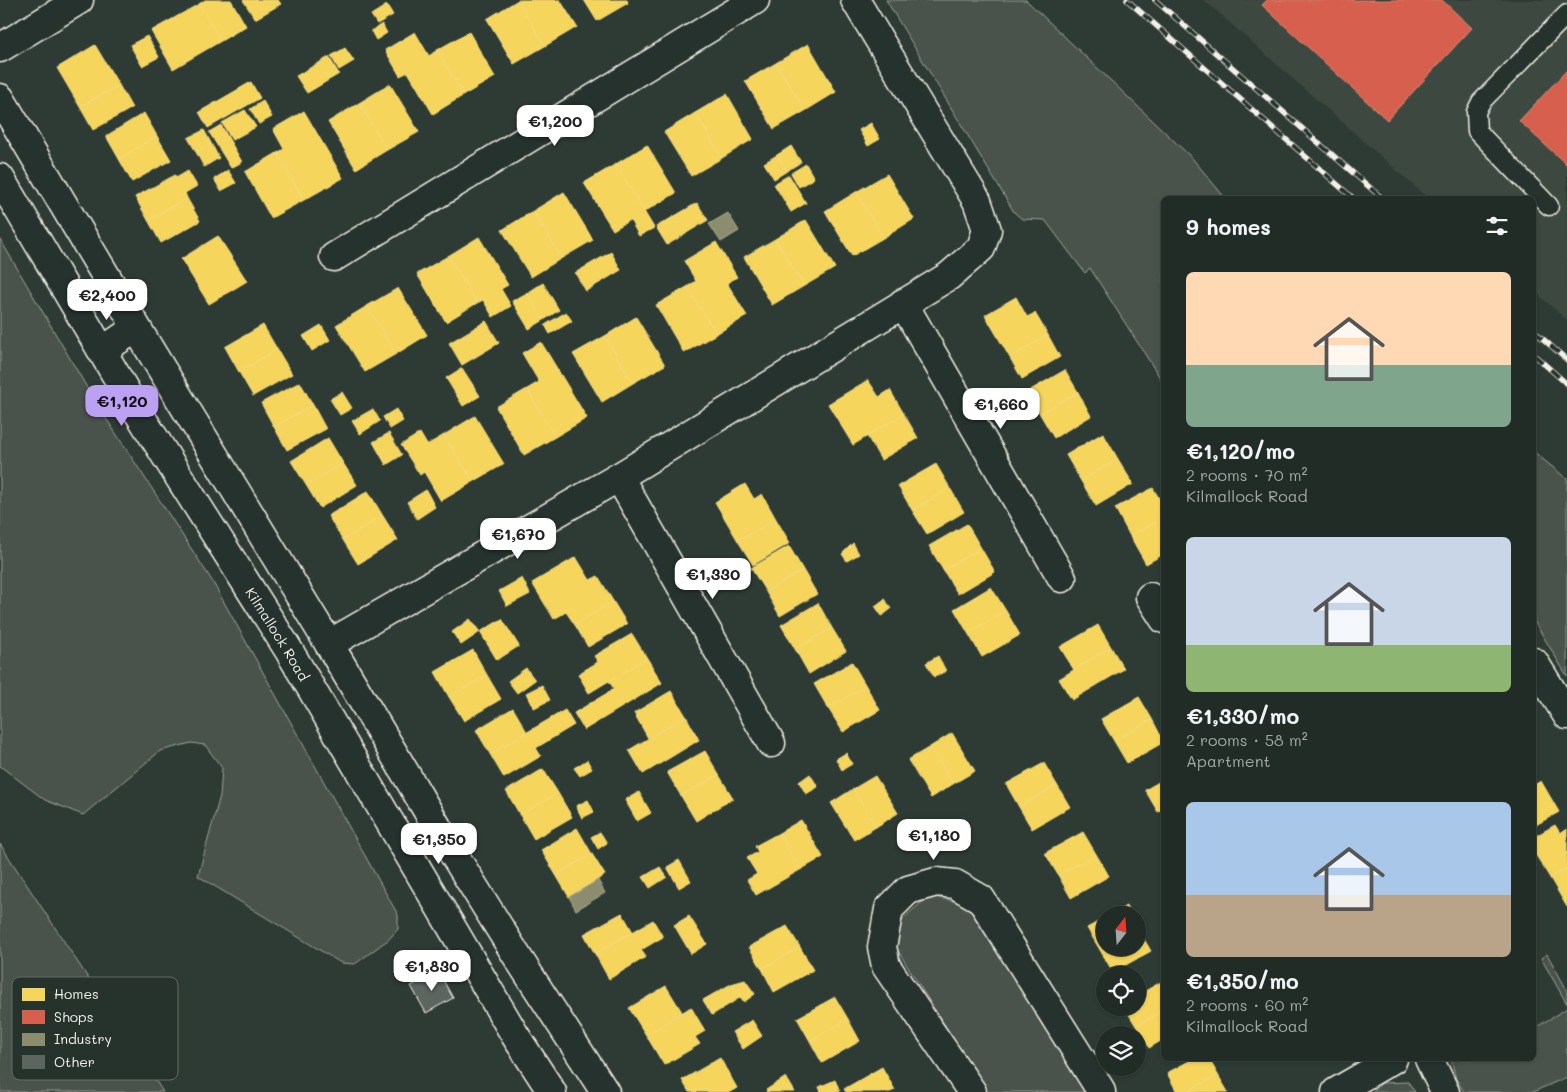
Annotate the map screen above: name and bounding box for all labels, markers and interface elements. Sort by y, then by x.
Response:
pin: €1,200 [514,104,596,147]
text: €1,200 [528,110,582,131]
icon: filters [1483,212,1511,240]
text: 9 homes [1186,213,1271,240]
pin: €2,400 [66,278,148,321]
text: €2,400 [78,284,136,305]
icon: home [1304,304,1394,394]
pin: €1,120 [81,384,163,427]
pin: €1,660 [960,388,1042,430]
text: €1,120 [96,390,148,411]
text: €1,660 [974,393,1028,414]
text: €1,120/mo [1186,437,1295,464]
text: 2 rooms · 70 m² [1186,464,1307,485]
text: Kilmallock Road [1186,485,1308,506]
pin: €1,670 [477,518,559,560]
text: €1,670 [491,523,545,544]
pin: €1,330 [672,558,754,600]
text: €1,330 [686,563,740,584]
icon: home [1304,569,1394,659]
street label: Kilmallock Road [242,584,314,684]
text: €1,330/mo [1186,702,1299,729]
text: 2 rooms · 58 m² [1186,729,1308,750]
text: Apartment [1186,750,1271,771]
pin: €1,180 [893,818,975,861]
pin: €1,350 [398,822,480,865]
text: €1,180 [908,824,960,845]
text: €1,350 [412,828,466,849]
icon: home [1304,834,1394,924]
north arrow [1096,906,1146,956]
map controls [1096,906,1146,1076]
pin: €1,830 [391,950,473,992]
text: €1,830 [405,955,459,976]
button: locate [1096,966,1146,1016]
text: €1,350/mo [1186,967,1299,994]
legend [12,977,178,1080]
text: Homes [54,984,99,1003]
text: 2 rooms · 60 m² [1186,994,1308,1015]
text: Shops [54,1007,94,1026]
text: Kilmallock Road [1186,1015,1308,1036]
button: layers [1096,1026,1146,1076]
text: Industry [54,1029,112,1048]
text: Other [54,1052,95,1071]

